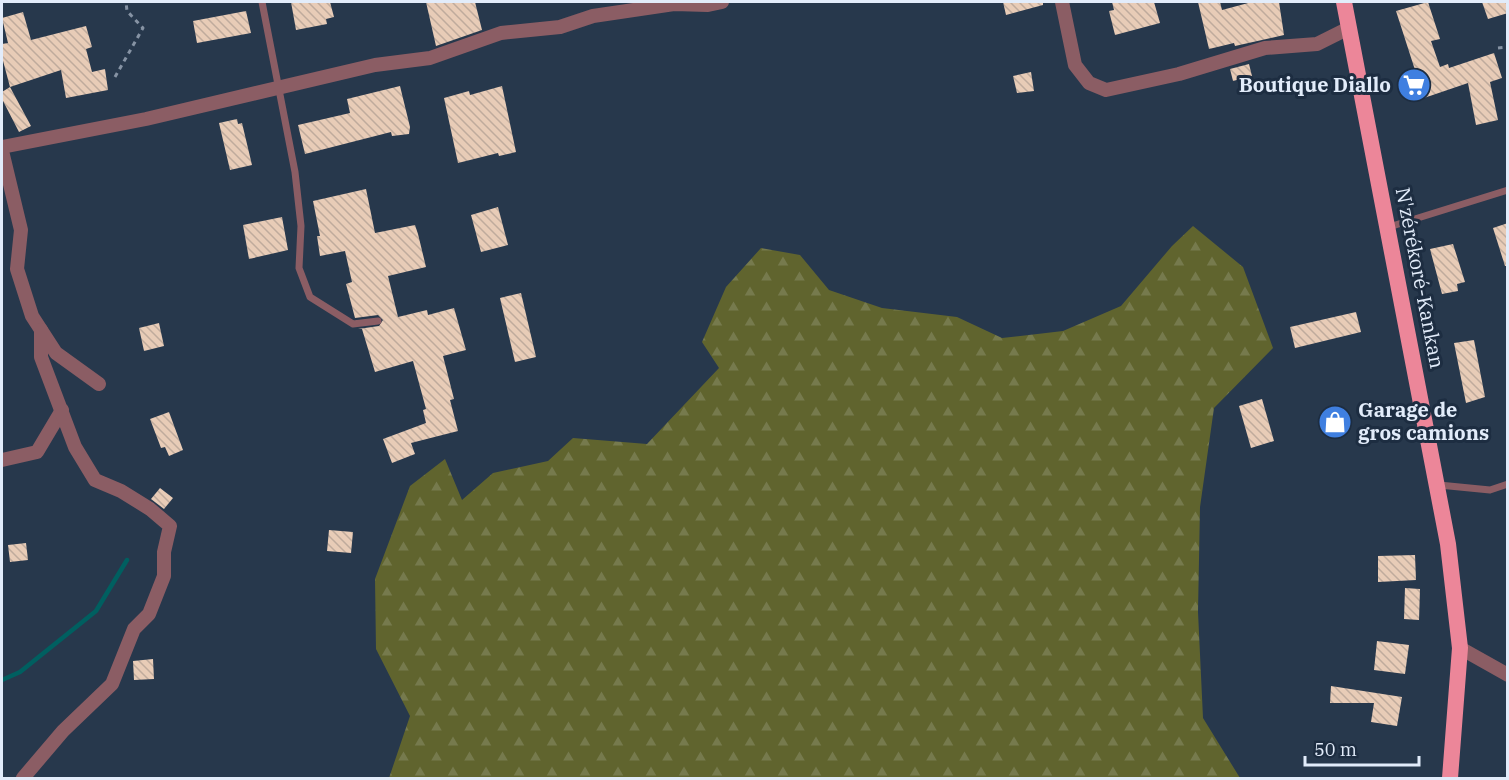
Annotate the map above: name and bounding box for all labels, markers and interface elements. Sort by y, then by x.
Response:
supermarket icon: Boutique Diallo [1396,67,1432,103]
place label: Boutique Diallo [1239,71,1391,98]
street label: N'zérékoré-Kankan [1390,185,1451,371]
place label: Garage de gros camions [1358,396,1489,446]
shop icon: Garage de gros camions [1317,404,1353,440]
scale bar [1305,729,1419,767]
text: 50 m [1314,738,1357,761]

